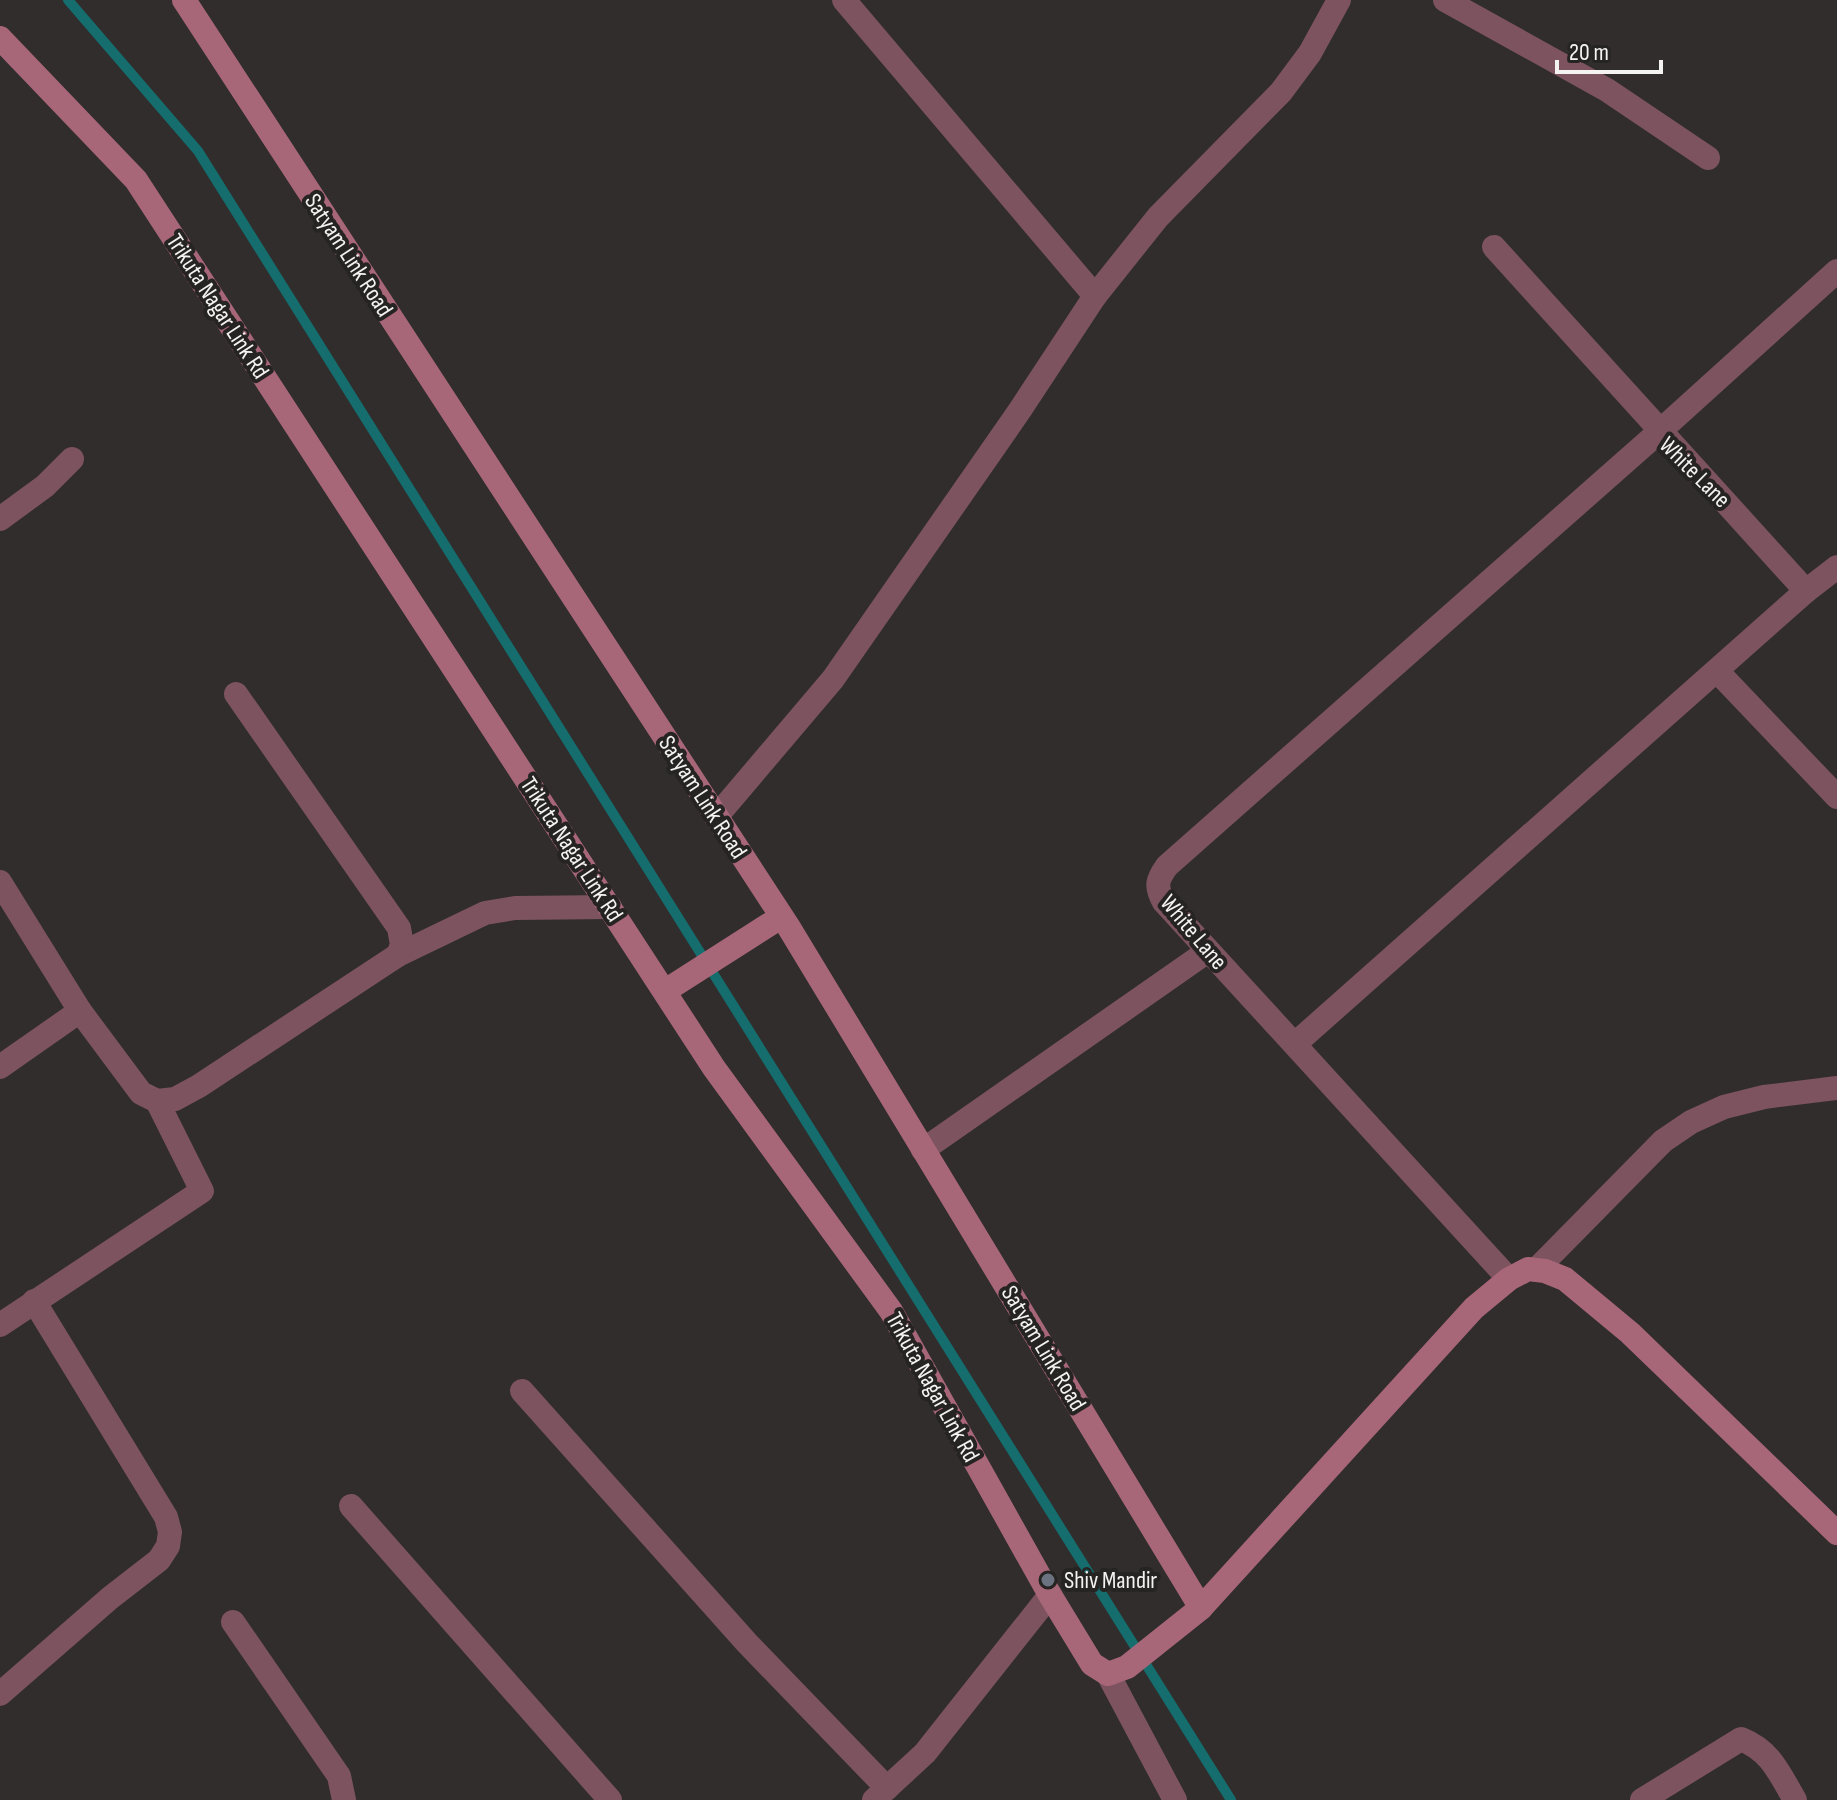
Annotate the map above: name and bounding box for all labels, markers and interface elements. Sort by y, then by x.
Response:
scale bar [1557,24,1661,74]
text: 20 m [1569,38,1609,67]
street label: Satyam Link Road [298,188,399,322]
street label: Trikuta Nagar Link Rd [160,228,275,384]
street label: White Lane [1653,431,1736,514]
street label: Satyam Link Road [652,730,753,864]
street label: Trikuta Nagar Link Rd [514,771,629,927]
street label: White Lane [1154,889,1233,976]
street label: Satyam Link Road [995,1280,1092,1416]
street label: Trikuta Nagar Link Rd [879,1307,986,1467]
place label: Shiv Mandir [1064,1566,1157,1595]
marker: Shiv Mandir [1039,1571,1057,1589]

